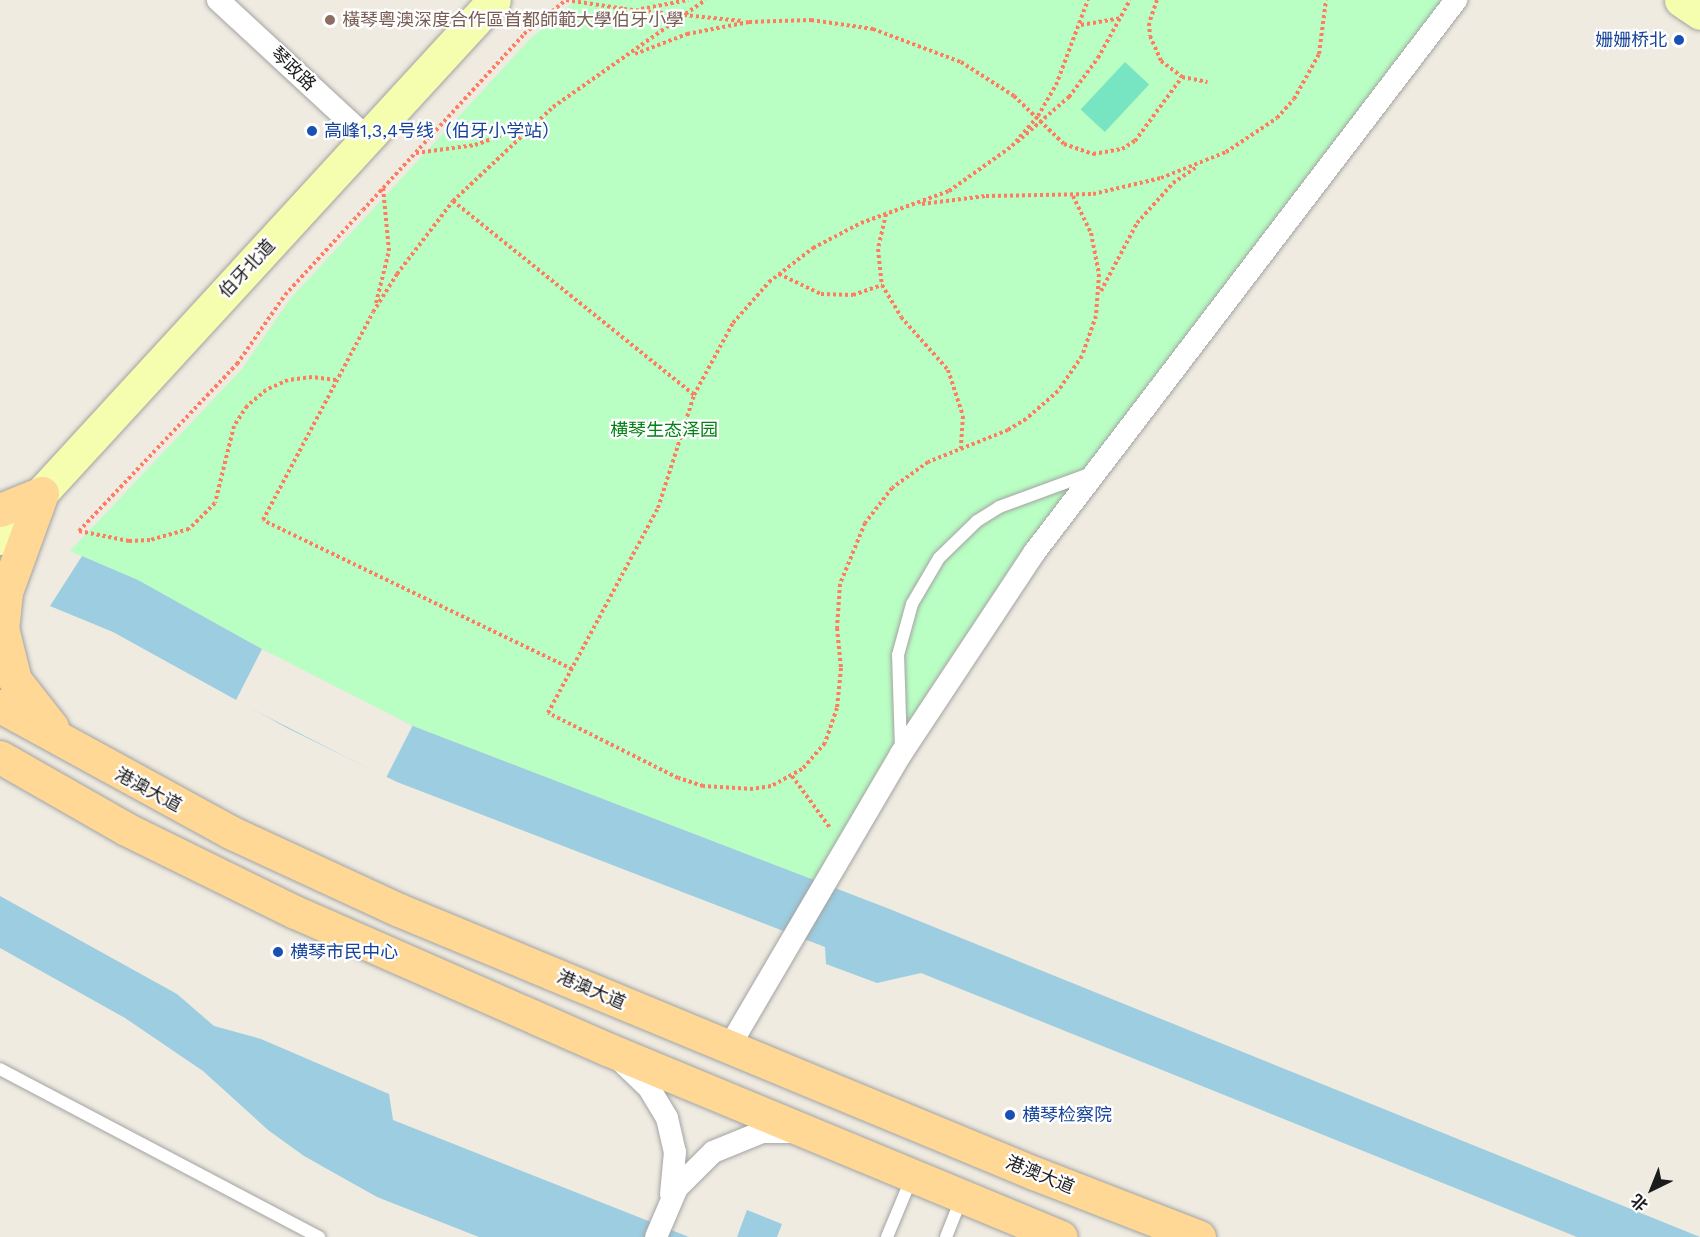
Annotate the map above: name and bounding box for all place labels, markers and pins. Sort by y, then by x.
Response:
place label: 橫琴粵澳深度合作區首都師範大學伯牙小學 [342,9,684,31]
marker: 橫琴粵澳深度合作區首都師範大學伯牙小學 [323,13,337,27]
place label: 姗姗桥北 [1595,29,1667,51]
marker: 姗姗桥北 [1672,33,1686,47]
place label: 高峰1,3,4号线（伯牙小学站） [324,120,560,142]
marker: 高峰1,3,4号线（伯牙小学站） [305,124,319,138]
place label: 横琴市民中心 [290,941,398,963]
marker: 横琴市民中心 [271,945,285,959]
place label: 横琴检察院 [1022,1104,1112,1126]
marker: 横琴检察院 [1003,1108,1017,1122]

